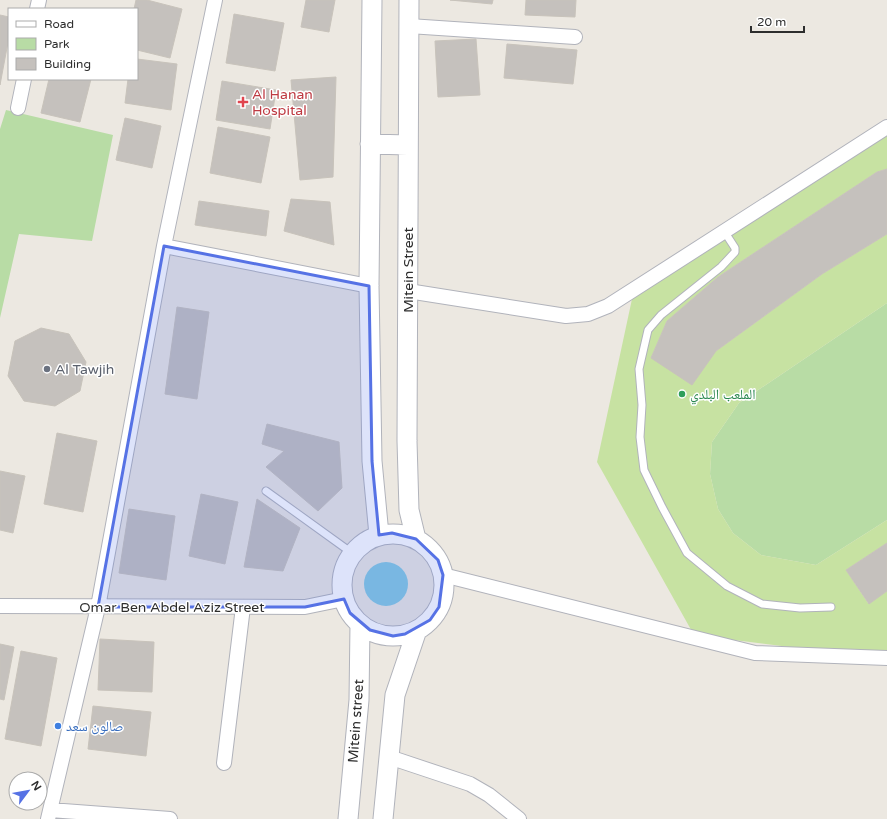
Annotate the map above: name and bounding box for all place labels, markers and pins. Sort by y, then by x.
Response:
place label: Al Hanan Hospital [252,86,313,119]
marker: Al Hanan Hospital [237,96,249,108]
place label: Al Tawjih [55,361,114,378]
marker: Al Tawjih [42,364,52,374]
place label: الملعب البلدي [690,386,756,405]
marker: الملعب البلدي [677,389,687,399]
place label: صالون سعد [66,718,124,735]
marker: صالون سعد [53,721,63,731]

